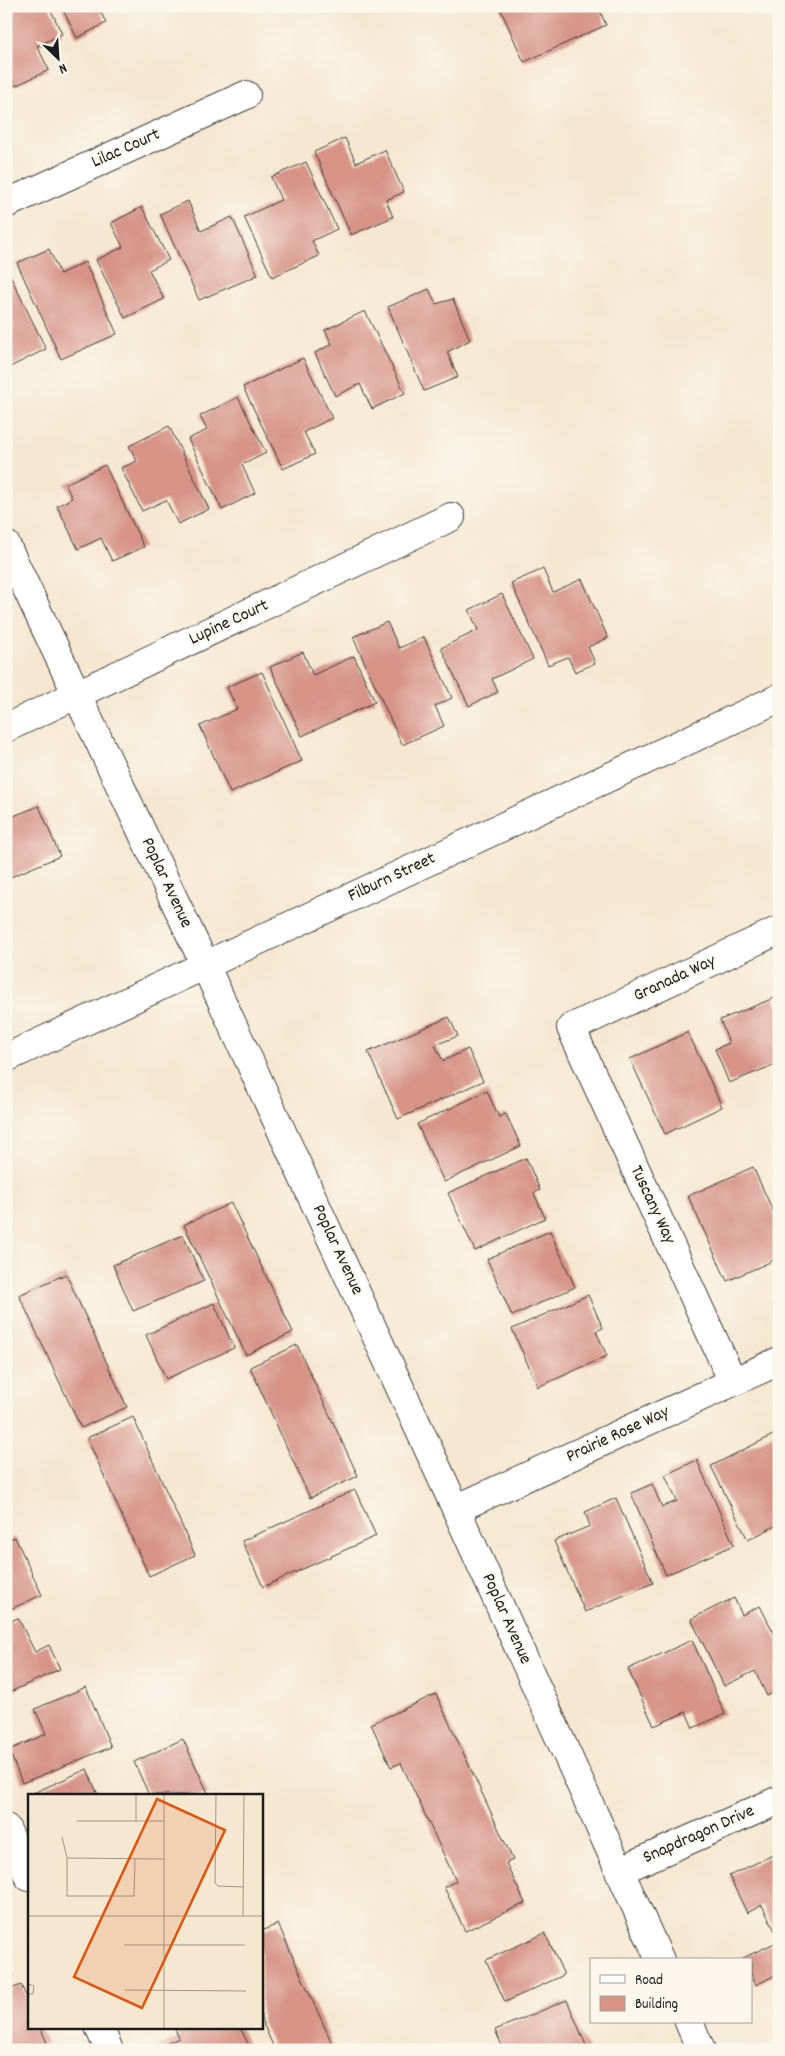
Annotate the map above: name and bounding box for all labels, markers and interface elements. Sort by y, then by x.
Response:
north arrow [32,32,82,82]
text: N [55,57,70,79]
street label: Lilac Court [88,123,165,175]
street label: Lupine Court [185,594,273,652]
street label: Poplar Avenue [134,834,198,932]
street label: Filburn Street [344,847,440,909]
street label: Granada Way [630,949,721,1009]
street label: Tuscany Way [623,1162,681,1249]
street label: Poplar Avenue [305,1201,369,1299]
street label: Prairie Rose Way [562,1400,674,1470]
street label: Poplar Avenue [475,1569,537,1669]
inset map [28,1794,262,2028]
street label: Snapdragon Drive [639,1799,759,1871]
legend [590,1958,752,2024]
text: Road [635,1970,663,1992]
text: Building [635,1994,678,2016]

